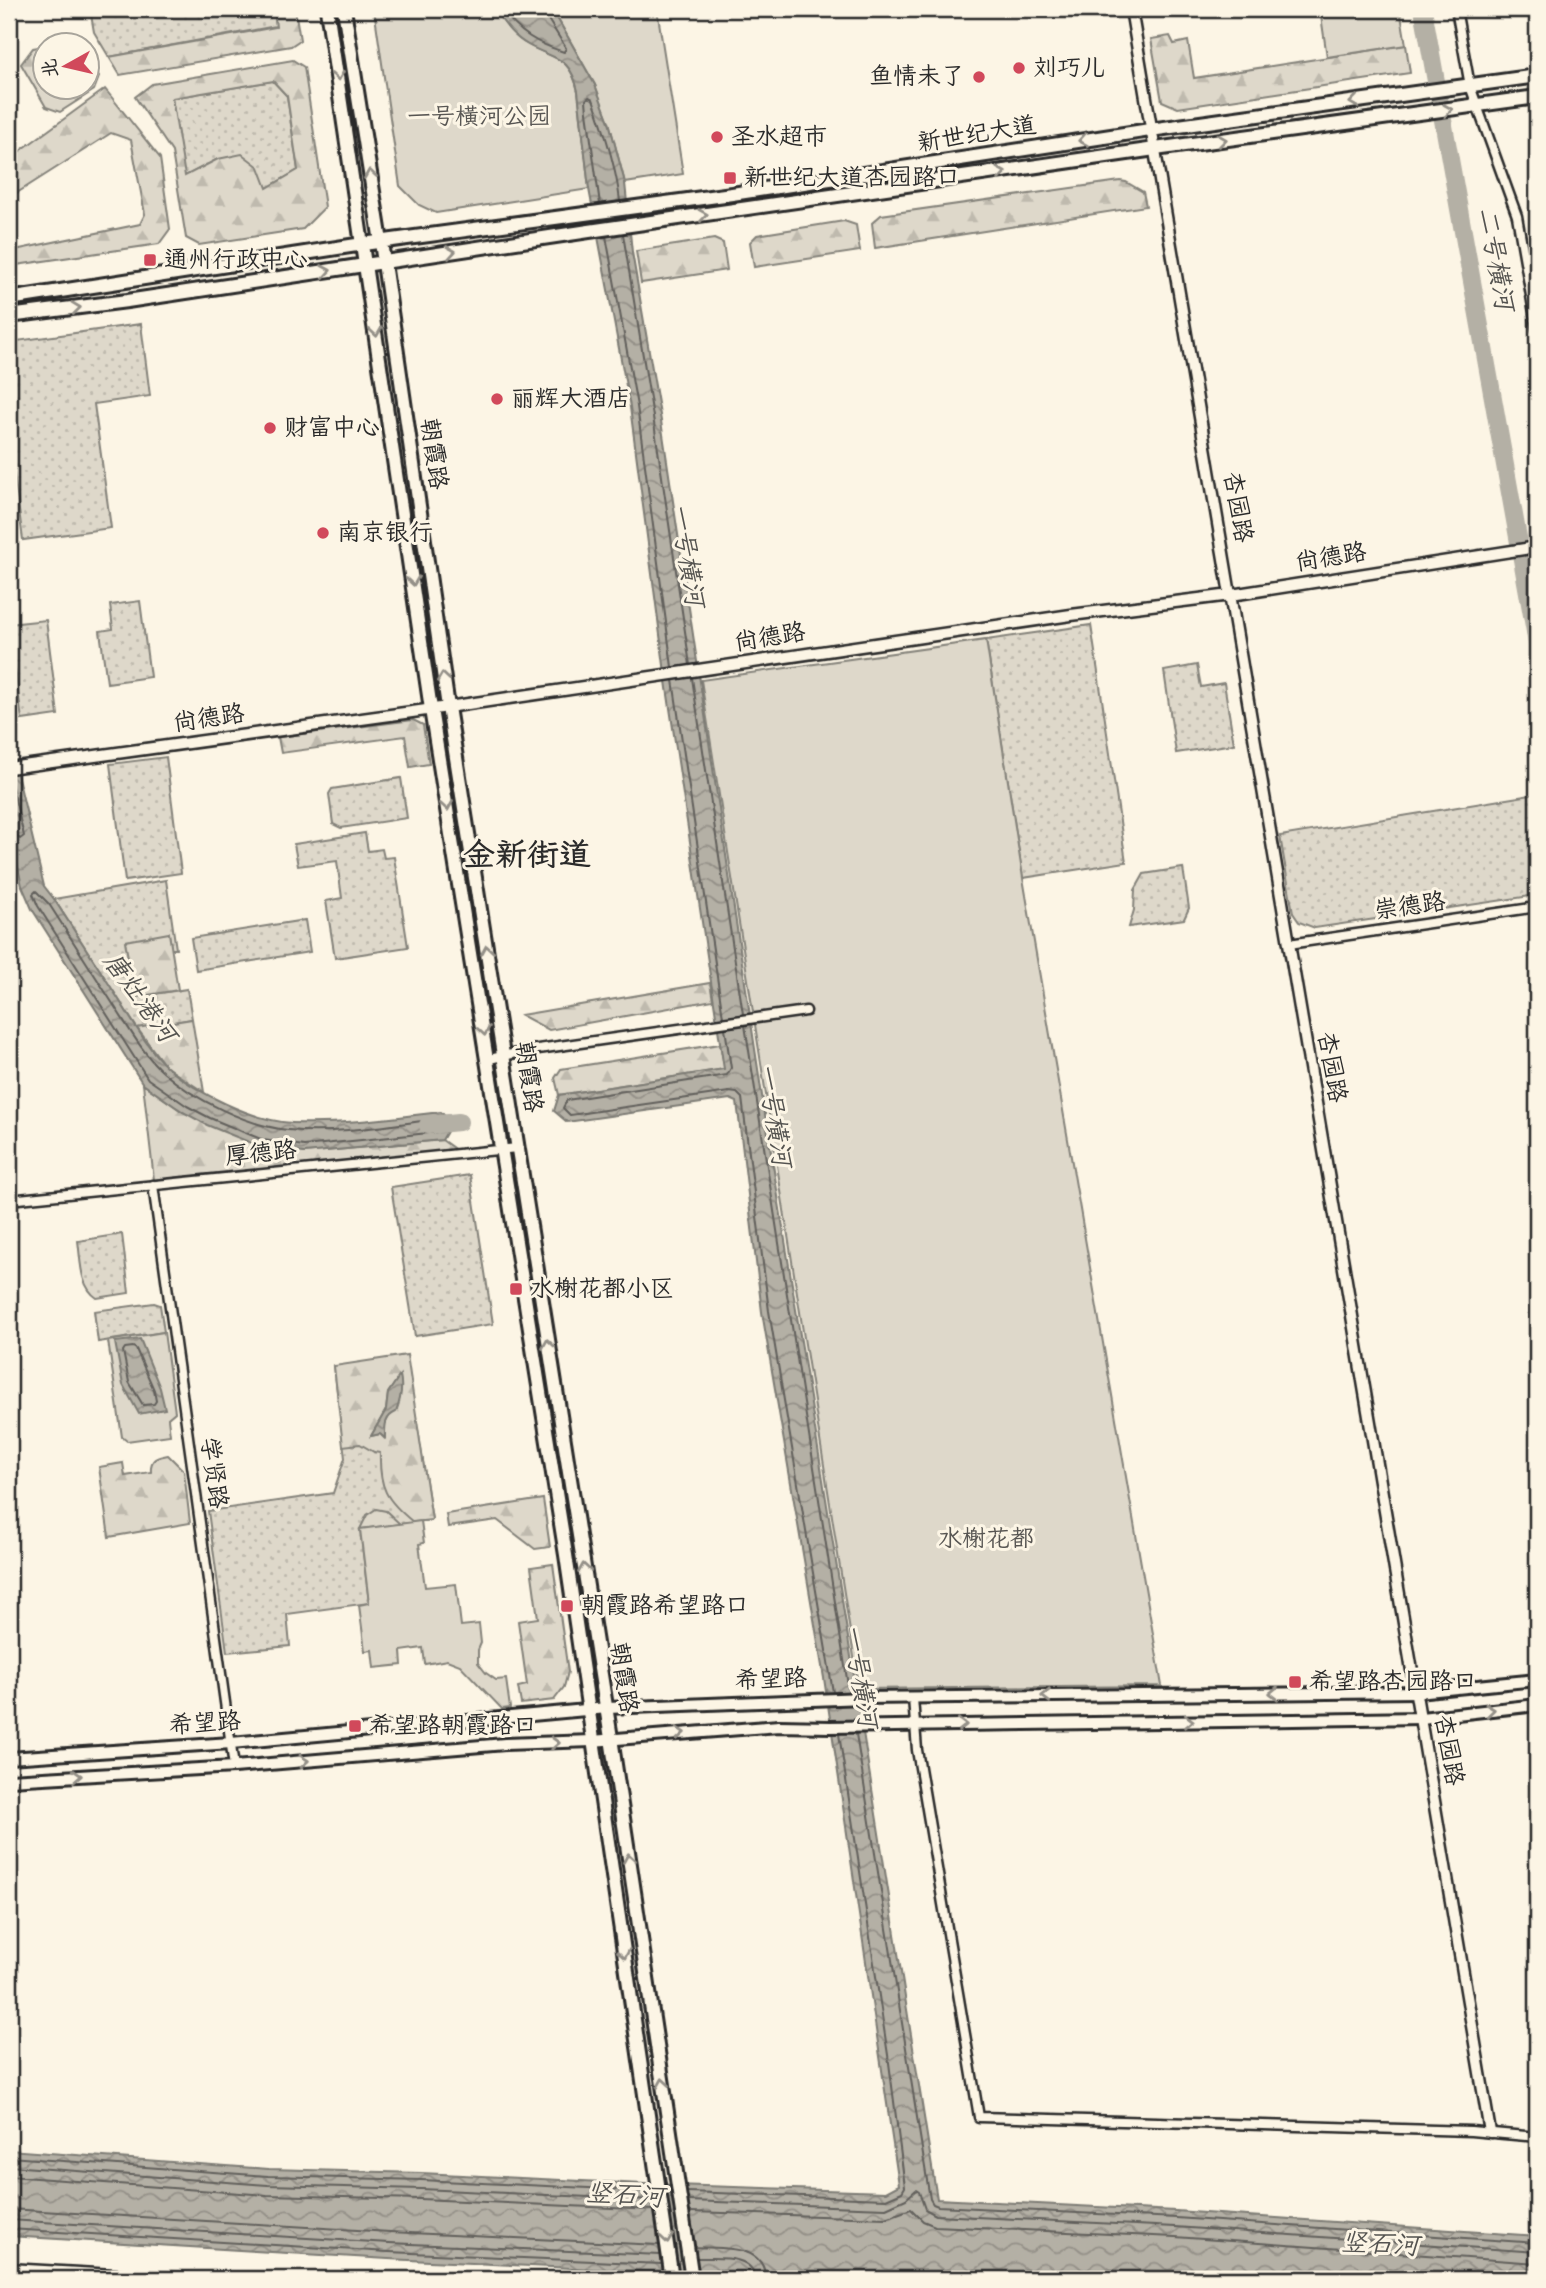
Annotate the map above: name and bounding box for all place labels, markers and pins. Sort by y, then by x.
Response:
place label: 刘巧儿 [1033,53,1105,84]
marker: 刘巧儿 [1011,60,1027,76]
place label: 鱼情未了 [869,62,965,93]
marker: 鱼情未了 [971,69,987,85]
place label: 圣水超市 [731,122,827,153]
marker: 圣水超市 [709,129,725,145]
place label: 新世纪大道杏园路口 [744,163,960,194]
marker: 新世纪大道杏园路口 [722,170,738,186]
place label: 通州行政中心 [164,245,308,276]
marker: 通州行政中心 [142,252,158,268]
place label: 丽辉大酒店 [511,384,631,415]
marker: 丽辉大酒店 [489,391,505,407]
place label: 财富中心 [284,413,380,444]
marker: 财富中心 [262,420,278,436]
place label: 南京银行 [337,518,433,549]
marker: 南京银行 [315,525,331,541]
place label: 水榭花都小区 [530,1274,674,1305]
marker: 水榭花都小区 [508,1281,524,1297]
place label: 朝霞路希望路口 [581,1591,749,1622]
marker: 朝霞路希望路口 [559,1598,575,1614]
place label: 希望路杏园路口 [1309,1667,1477,1698]
marker: 希望路杏园路口 [1287,1674,1303,1690]
place label: 希望路朝霞路口 [369,1711,537,1742]
marker: 希望路朝霞路口 [347,1718,363,1734]

